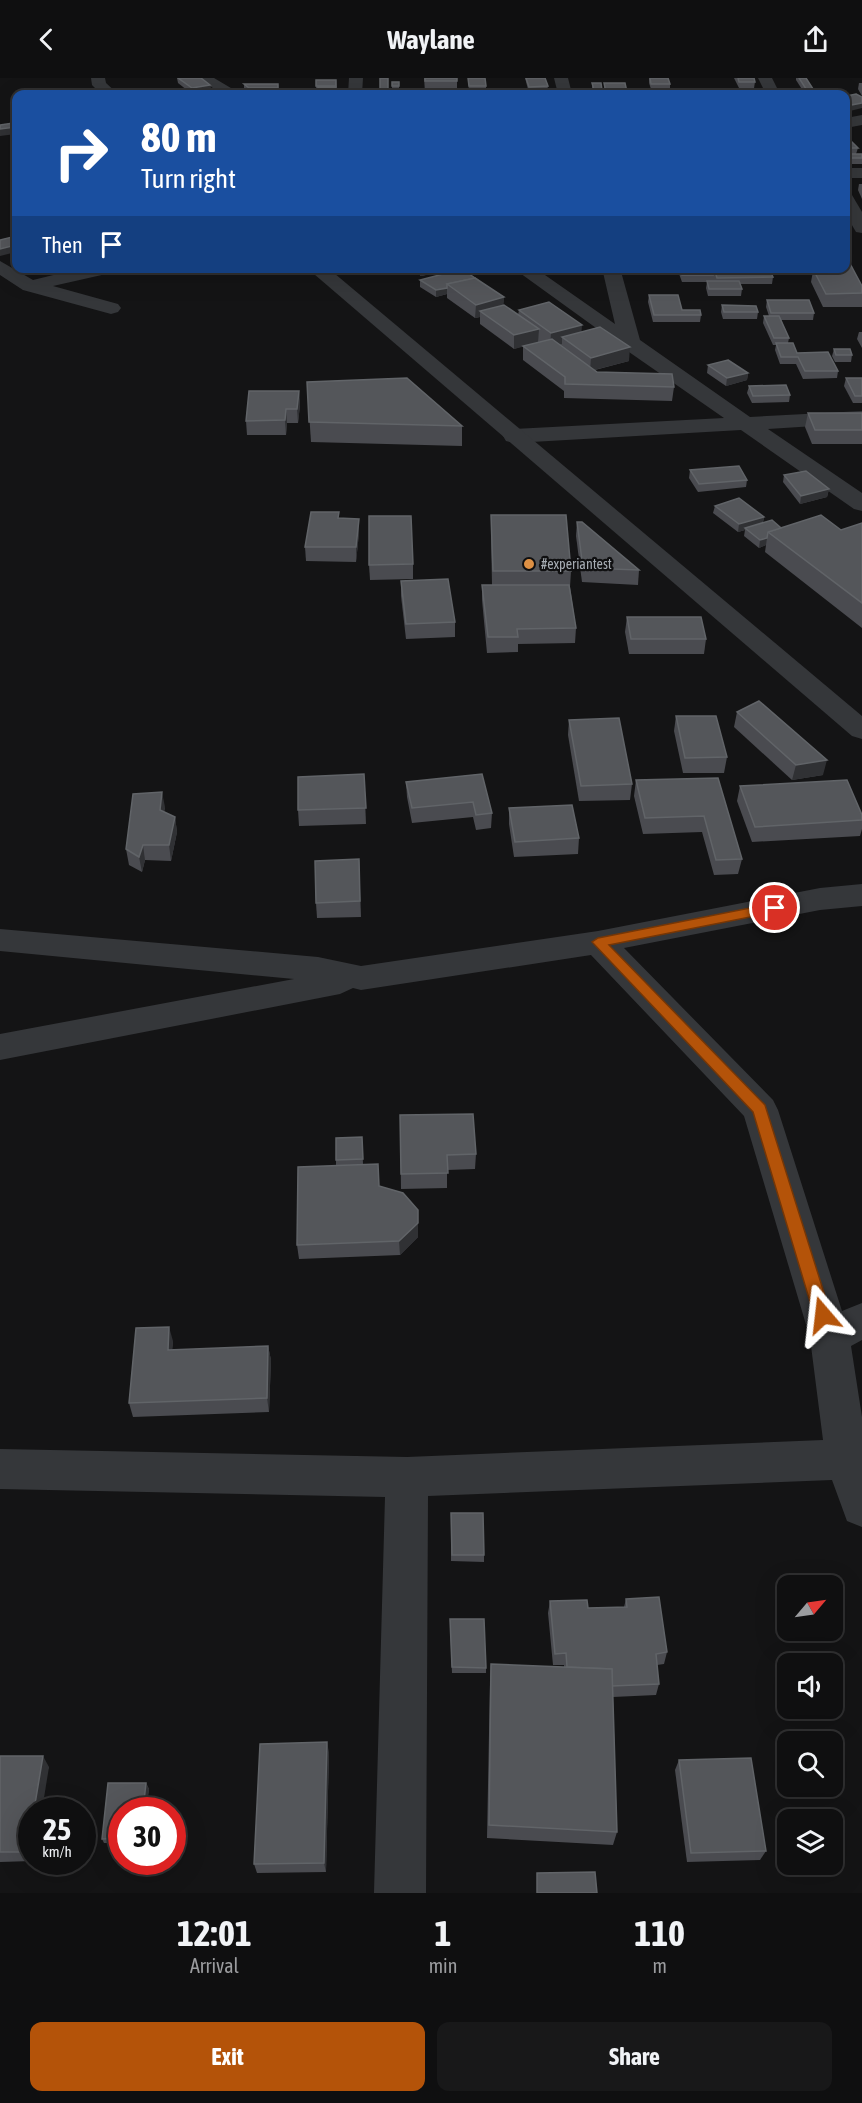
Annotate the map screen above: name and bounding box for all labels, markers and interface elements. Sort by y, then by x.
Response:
icon: back [30,23,63,56]
icon: share [799,23,832,56]
text: Waylane [387,24,475,55]
text: 80 m [141,113,216,161]
icon: right [42,114,120,192]
text: Turn right [141,163,236,194]
icon: arrive [95,228,128,261]
text: Then [42,232,83,258]
place label: #experiantest [541,556,612,572]
marker: #experiantest [522,557,536,571]
pin [749,882,800,933]
icon: arrive [758,891,791,924]
position arrow [791,1283,855,1347]
north arrow [777,1575,843,1641]
map controls [777,1575,843,1875]
button: sound [777,1653,843,1719]
button: search [777,1731,843,1797]
speed limit sign: 30 [108,1797,186,1875]
button: layers [777,1809,843,1875]
text: 25 [43,1812,71,1846]
text: km/h [42,1843,72,1860]
text: 12:01 [177,1912,252,1954]
text: 1 [435,1912,451,1954]
text: 110 [634,1912,685,1954]
text: Arrival [190,1954,239,1977]
text: min [429,1954,457,1977]
text: m [652,1954,667,1977]
button: Exit [30,2022,425,2091]
button: Share [437,2022,832,2091]

